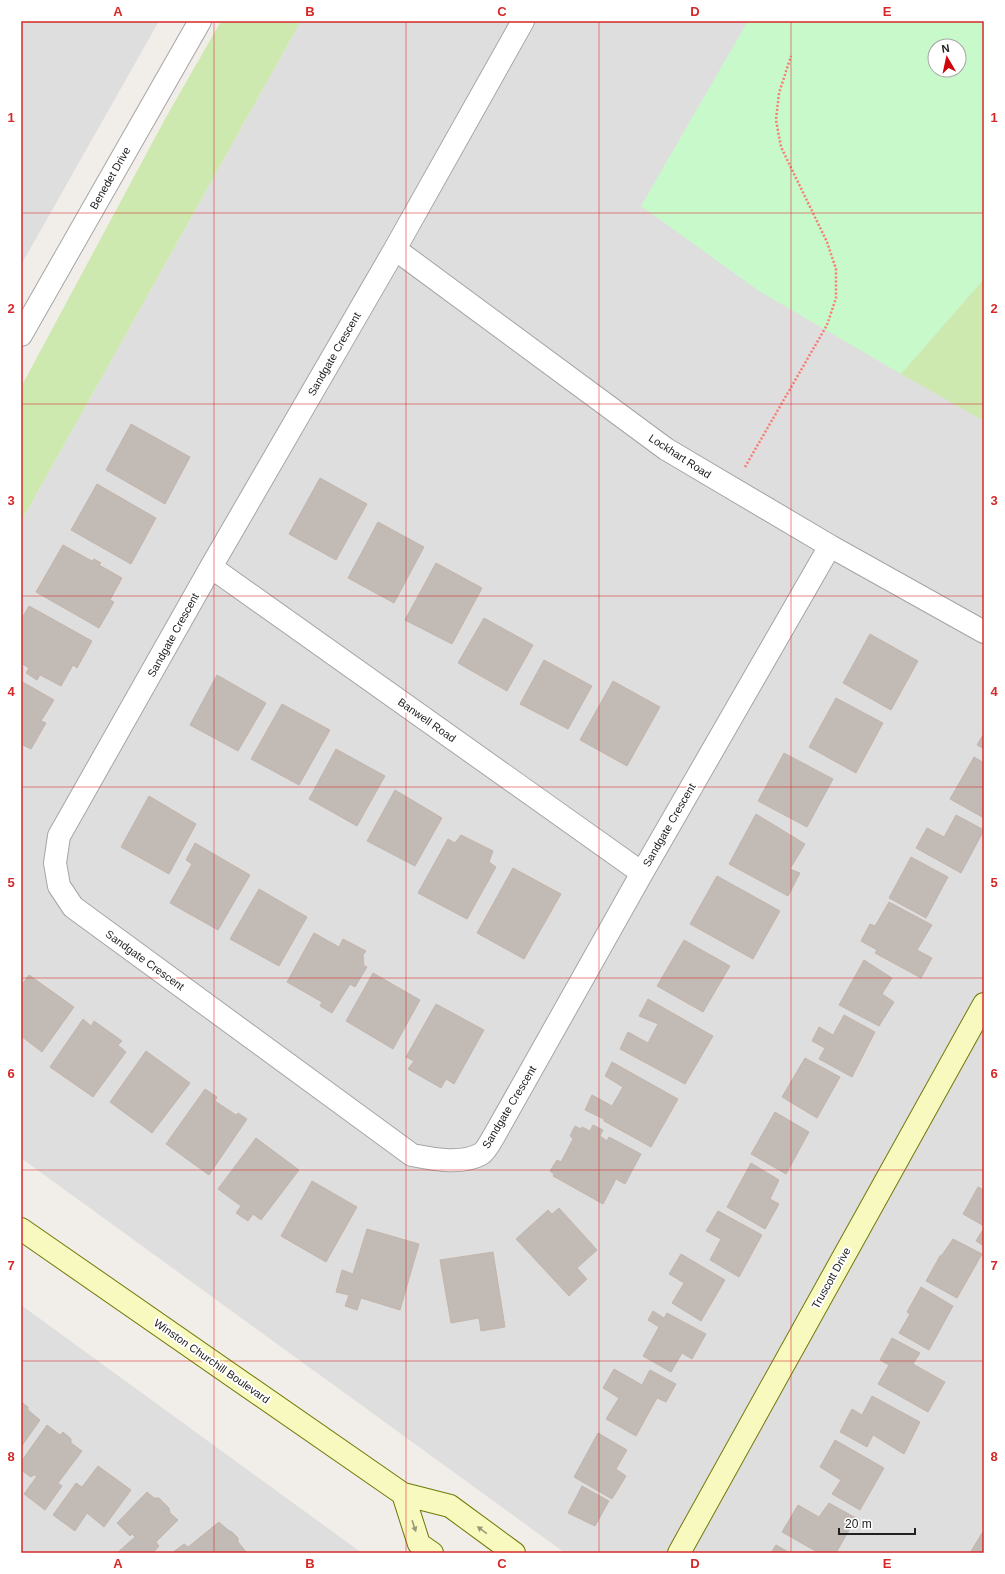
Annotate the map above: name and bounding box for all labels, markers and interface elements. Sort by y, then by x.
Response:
text: A [113,4,123,19]
text: B [305,4,315,19]
text: C [497,4,507,19]
text: D [690,4,700,19]
text: E [883,4,892,19]
north arrow [927,38,967,78]
text: N [941,42,950,55]
text: 1 [7,110,15,125]
text: 1 [990,110,998,125]
street label: Benedet Drive [87,145,133,211]
text: 2 [7,301,15,316]
text: 2 [990,301,998,316]
street label: Sandgate Crescent [305,310,363,398]
street label: Lockhart Road [647,431,713,481]
text: 3 [7,493,15,508]
text: 3 [990,493,998,508]
street label: Sandgate Crescent [145,591,201,679]
text: 4 [7,684,15,699]
text: 4 [990,684,998,699]
street label: Banwell Road [396,696,458,744]
street label: Sandgate Crescent [640,781,698,869]
text: 5 [7,875,15,890]
text: 5 [990,875,998,890]
street label: Sandgate Crescent [103,927,187,993]
street label: Sandgate Crescent [480,1064,538,1150]
text: 6 [7,1066,15,1081]
text: 6 [990,1066,998,1081]
street label: Truscott Drive [809,1245,853,1311]
text: 7 [7,1258,15,1273]
text: 7 [990,1258,998,1273]
street label: Winston Churchill Boulevard [152,1316,272,1406]
text: 8 [7,1449,15,1464]
text: 8 [990,1449,998,1464]
scale bar [839,1510,915,1536]
text: 20 m [845,1517,872,1531]
one-way arrow [411,1521,417,1533]
one-way arrow [477,1526,488,1534]
text: A [113,1556,123,1571]
text: B [305,1556,315,1571]
text: C [497,1556,507,1571]
text: D [690,1556,700,1571]
text: E [883,1556,892,1571]

